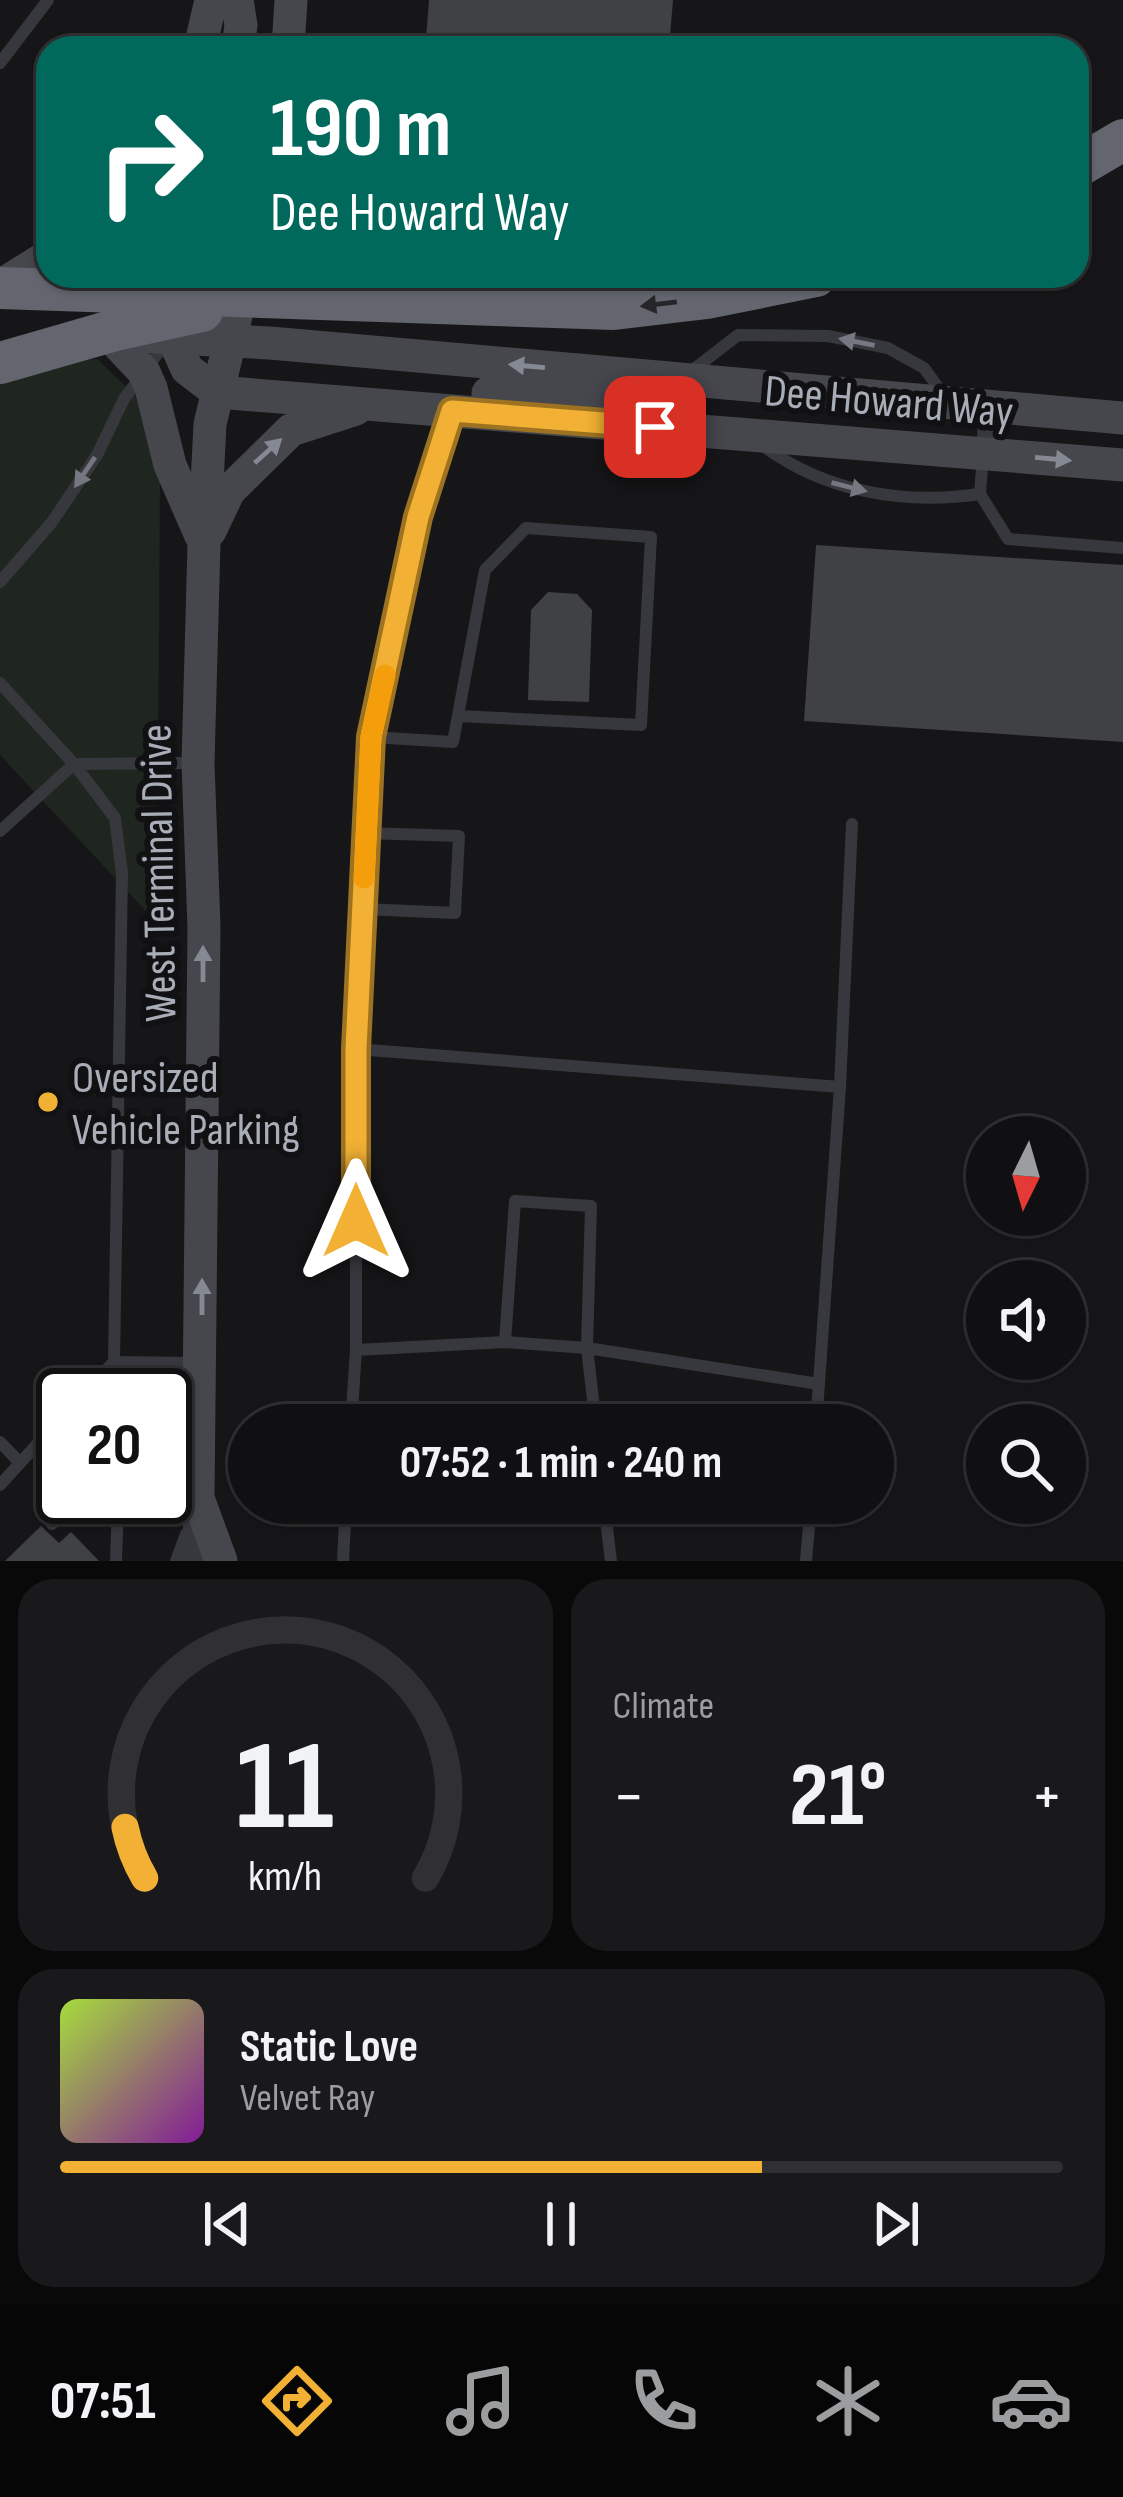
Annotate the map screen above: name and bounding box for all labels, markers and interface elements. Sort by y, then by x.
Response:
text: 190 m [270,79,452,180]
icon: right [72,84,228,240]
text: Dee Howard Way [270,181,569,246]
one-way arrow [640,294,677,313]
one-way arrow [838,332,876,351]
one-way arrow [508,356,545,375]
street label: Dee Howard Way [762,364,1015,441]
pin [604,376,706,478]
icon: arrive [622,394,688,460]
one-way arrow [253,438,282,465]
one-way arrow [1035,449,1072,468]
one-way arrow [75,456,97,489]
one-way arrow [831,478,868,497]
street label: West Terminal Drive [129,724,190,1022]
one-way arrow [193,944,213,982]
place label: Oversized Vehicle Parking [72,1051,300,1158]
marker: Oversized Vehicle Parking [35,1089,61,1115]
north arrow [966,1116,1086,1236]
map controls [966,1116,1086,1524]
position arrow [293,1158,419,1284]
button: sound [966,1260,1086,1380]
one-way arrow [192,1277,212,1315]
speed limit sign: 20 [36,1368,192,1524]
button: search [966,1404,1086,1524]
text: 07:52 · 1 min · 240 m [400,1436,722,1491]
text: Climate [613,1683,714,1730]
text: 11 [236,1715,334,1864]
text: 21° [789,1743,887,1851]
text: − [613,1758,645,1837]
text: + [1031,1758,1063,1837]
text: km/h [248,1851,322,1903]
text: Static Love [240,2020,418,2075]
text: Velvet Ray [240,2075,375,2122]
icon: previous [194,2191,260,2257]
icon: pause [528,2191,594,2257]
icon: next [863,2191,929,2257]
icon: directions [255,2359,339,2443]
icon: music [439,2359,523,2443]
icon: phone [622,2359,706,2443]
icon: climate [806,2359,890,2443]
icon: car [989,2359,1073,2443]
text: 07:51 [50,2369,156,2434]

